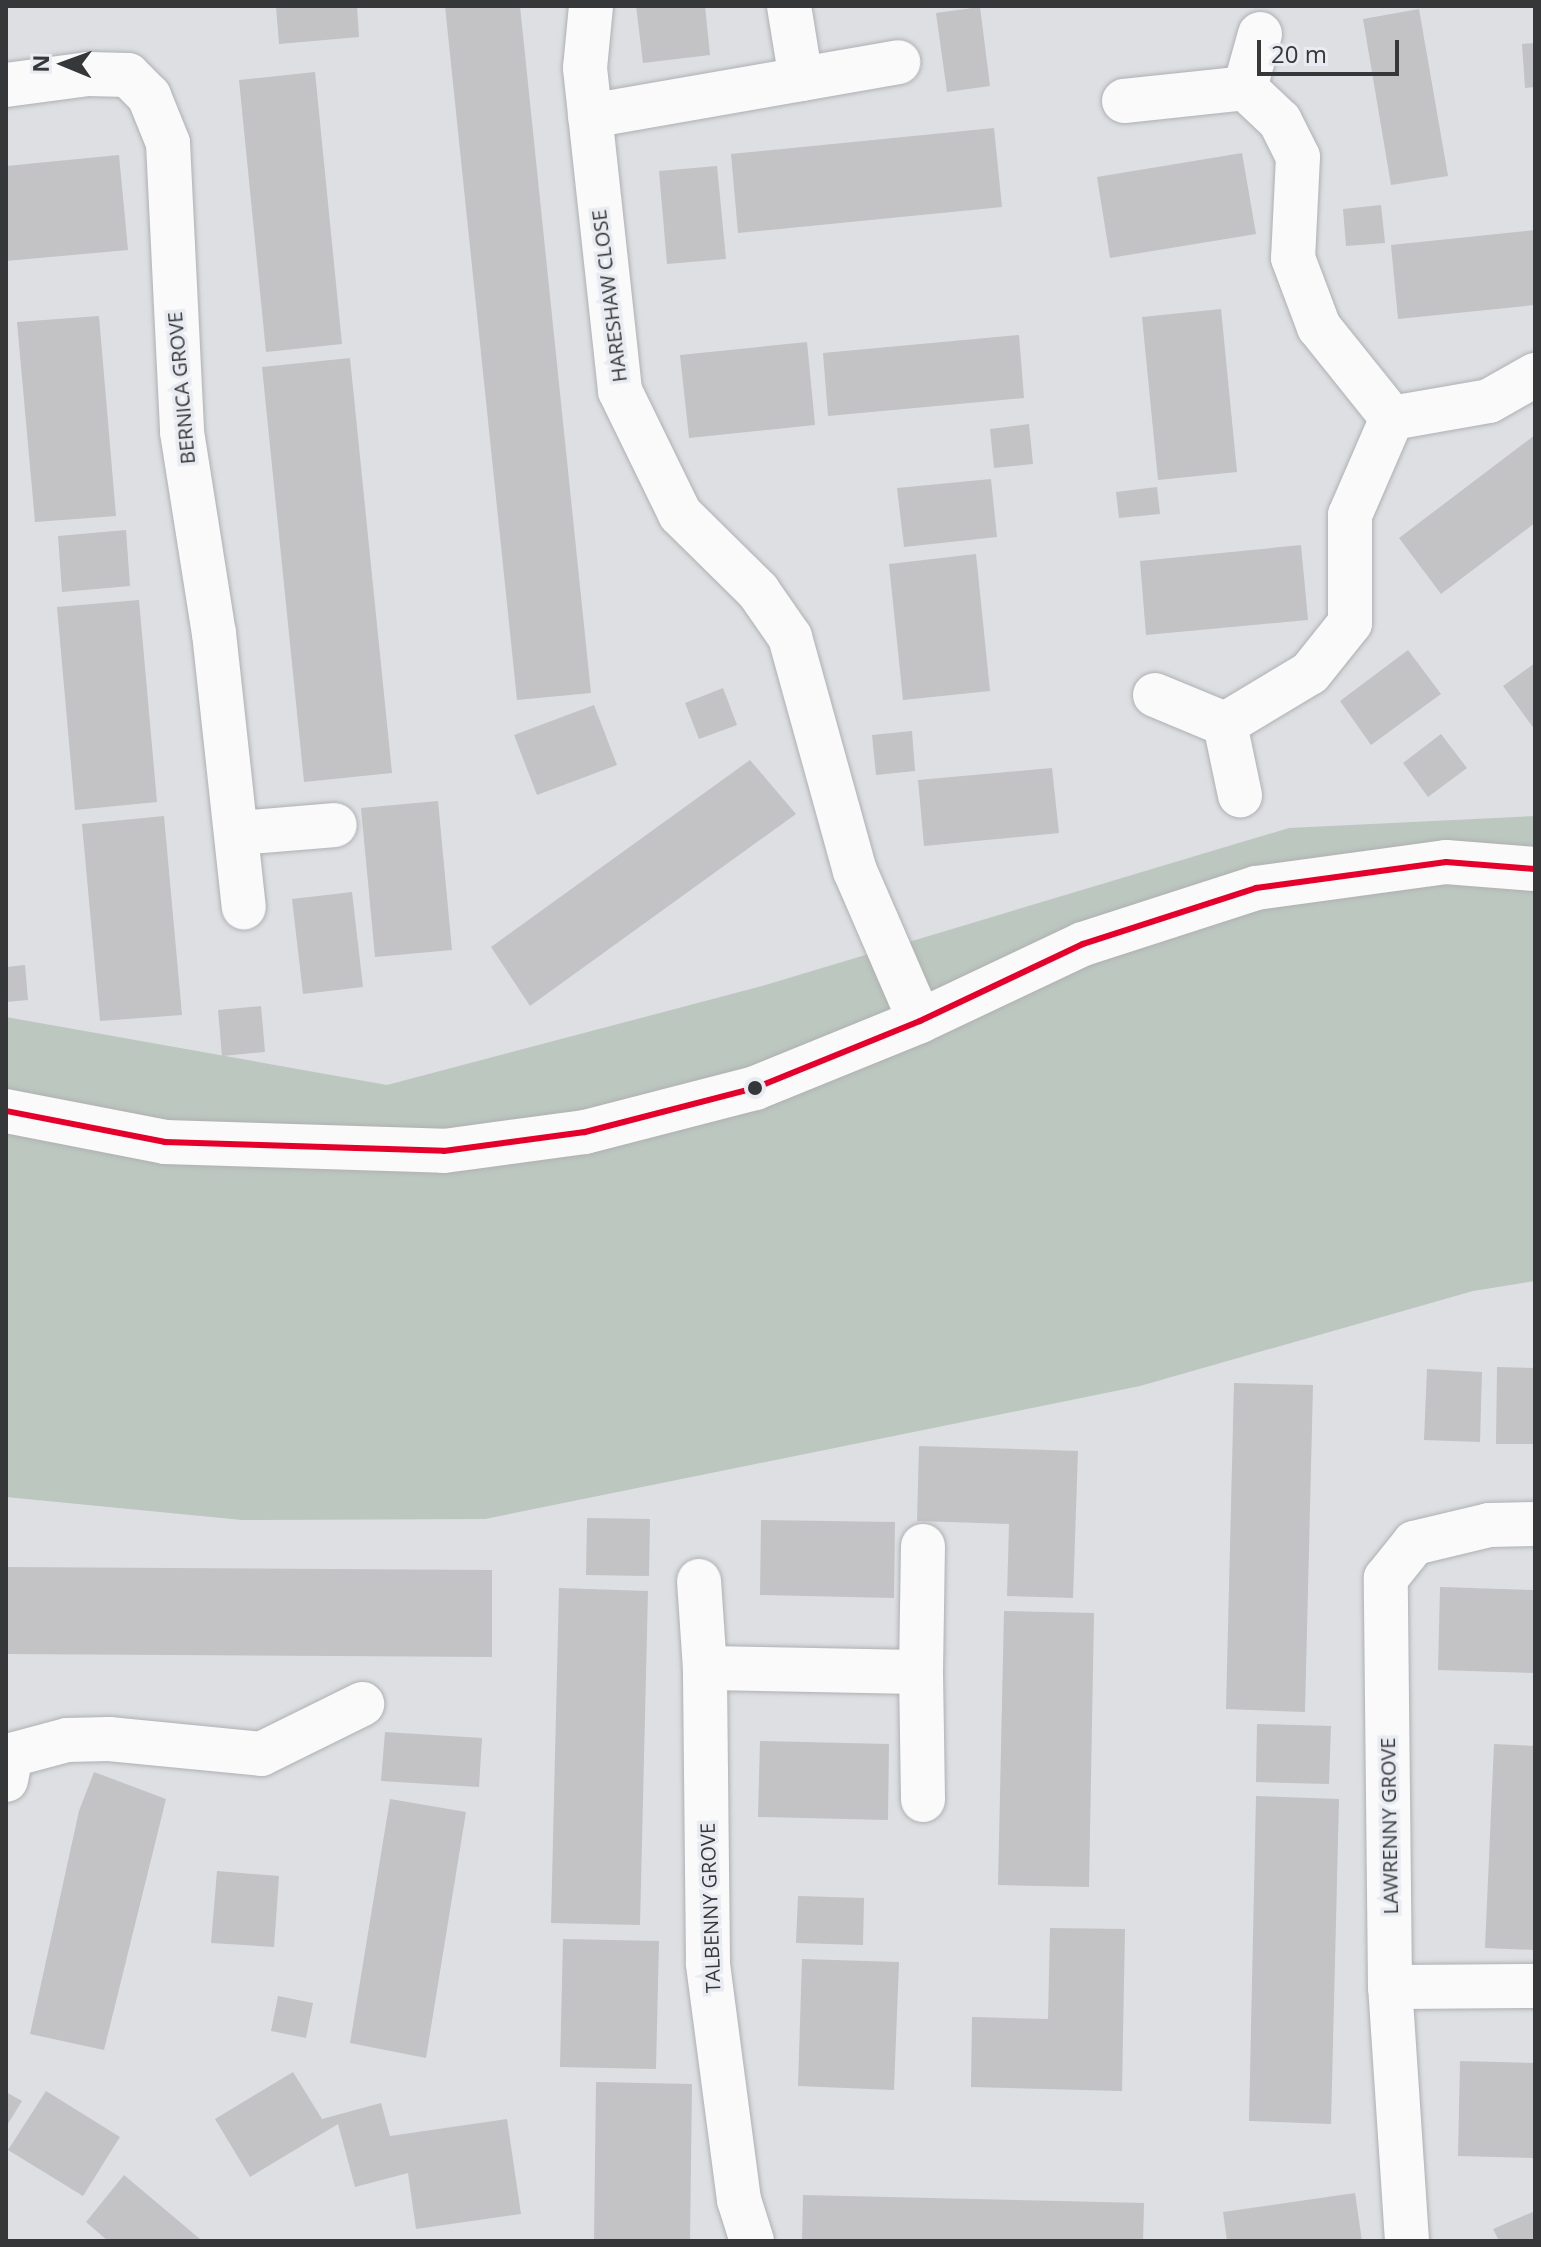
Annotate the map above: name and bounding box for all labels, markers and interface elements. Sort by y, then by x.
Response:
north arrow [24,24,104,104]
scale bar [1261,24,1403,74]
text: 20 m [1271,37,1327,70]
text: N [25,54,55,73]
street label: HARESHAW CLOSE [587,208,631,384]
street label: BERNICA GROVE [162,311,200,465]
unlabelled marker [747,1080,763,1096]
street label: LAWRENNY GROVE [1375,1737,1403,1915]
street label: TALBENNY GROVE [695,1823,725,1993]

